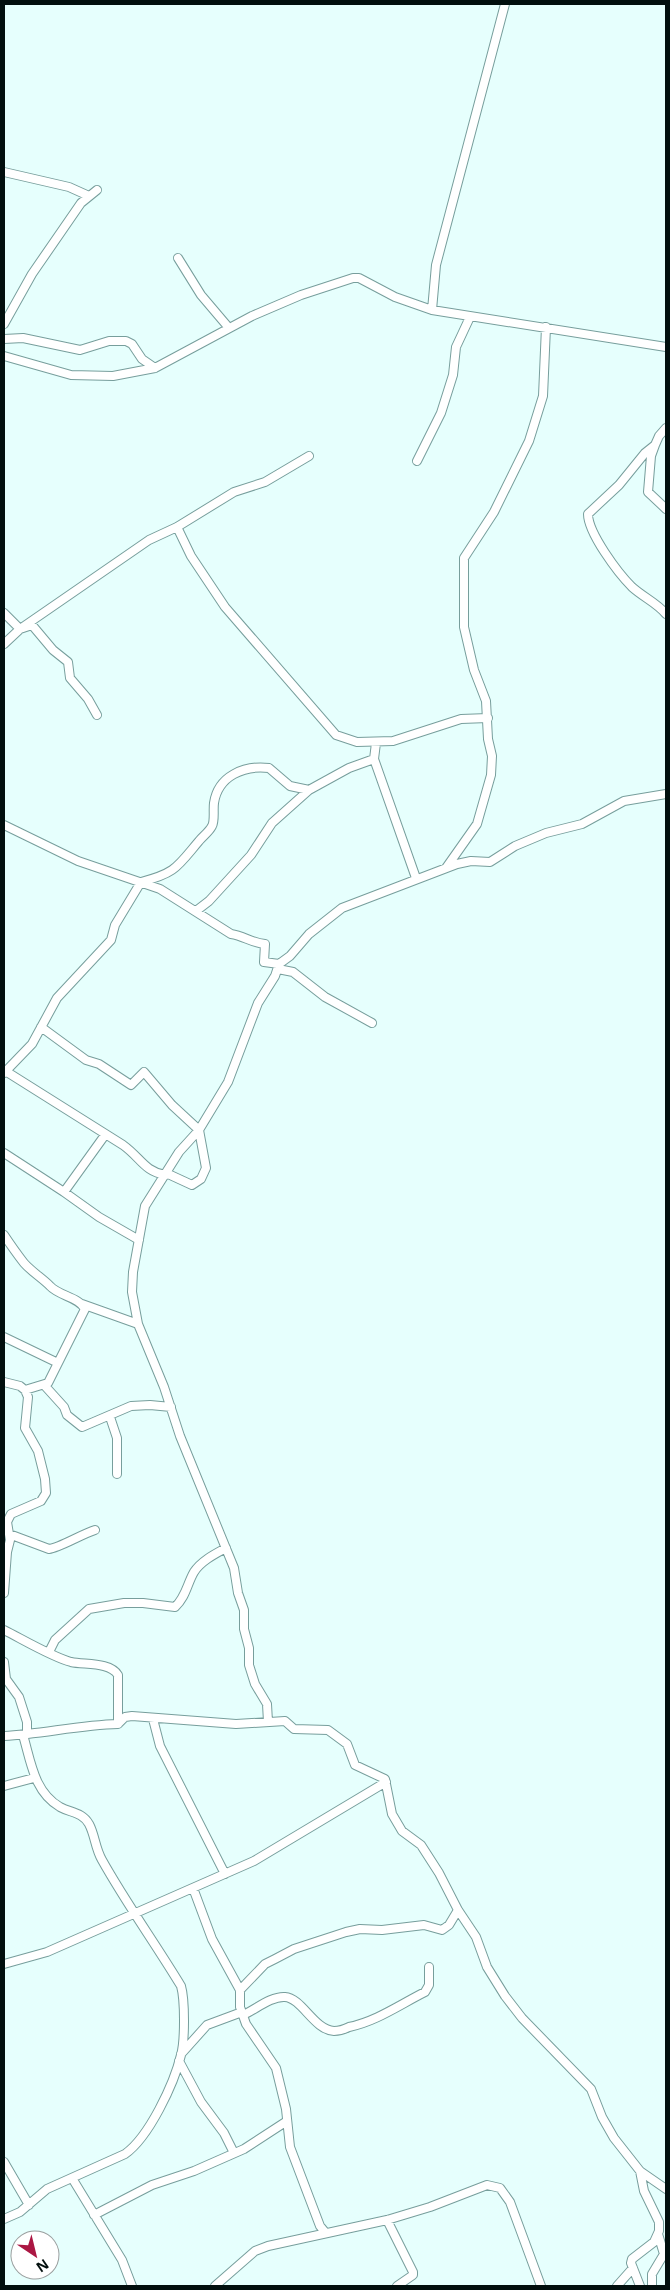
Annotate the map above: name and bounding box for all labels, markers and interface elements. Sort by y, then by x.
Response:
north arrow [10,2230,60,2280]
text: N [33,2255,53,2277]

